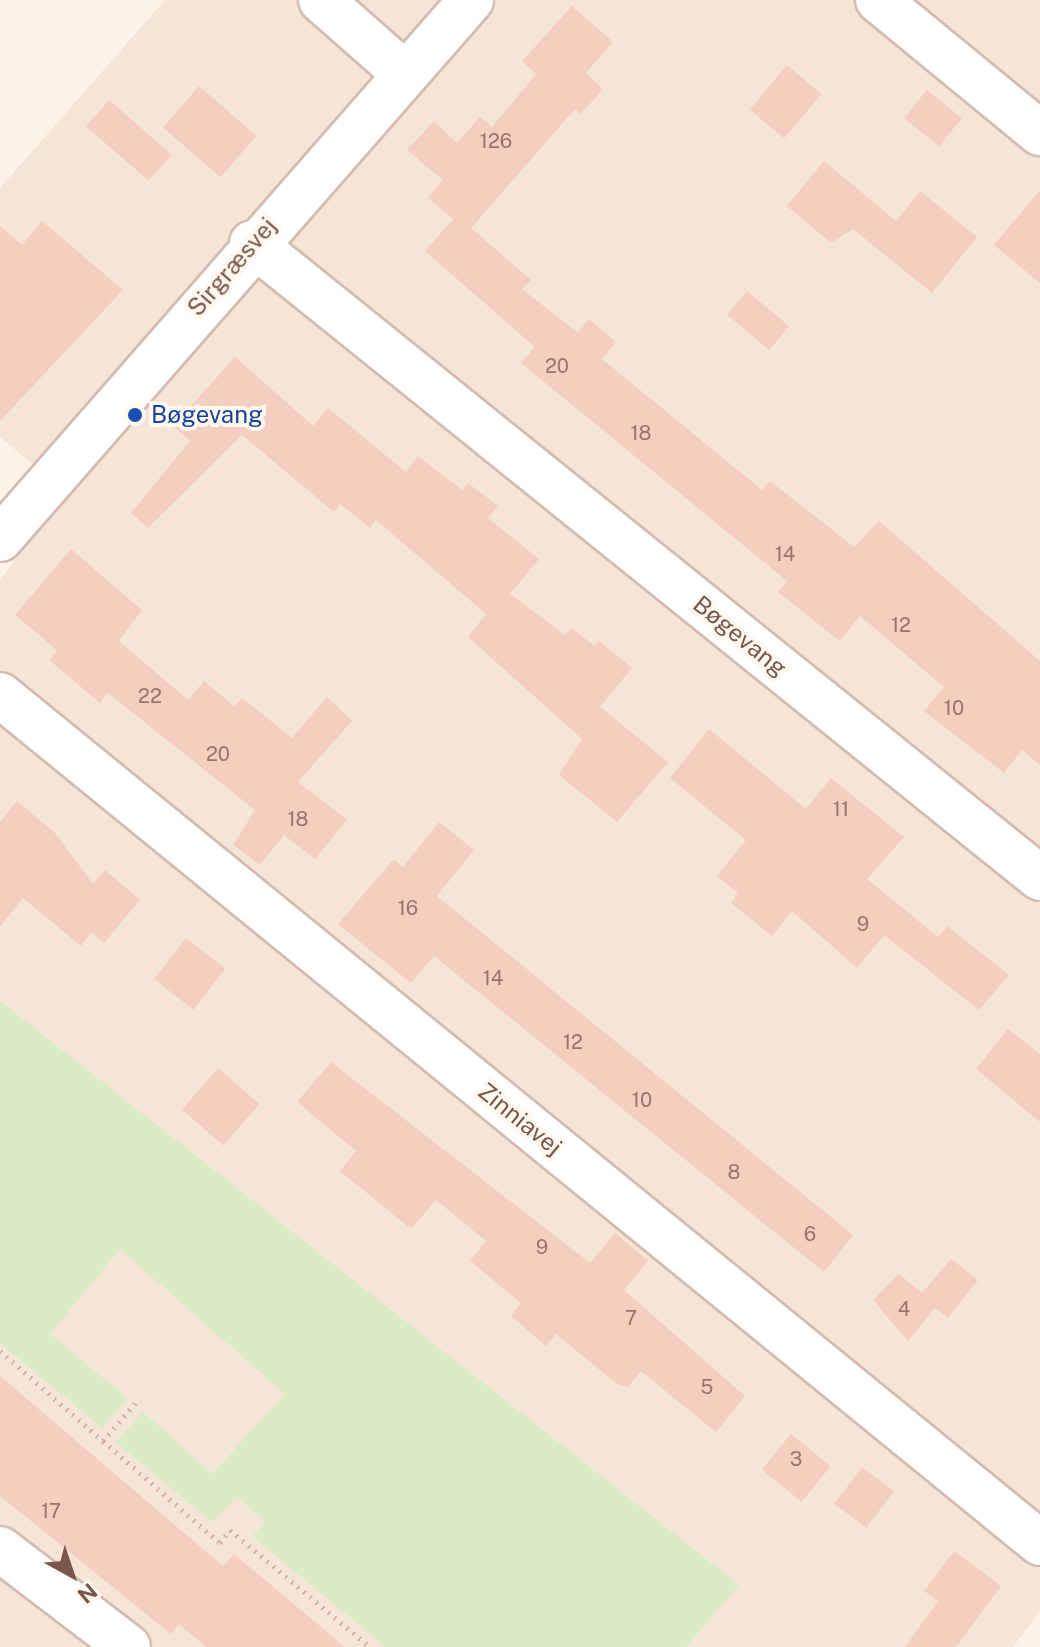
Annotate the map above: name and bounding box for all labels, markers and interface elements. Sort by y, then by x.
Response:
house number: 126 [480,129,512,153]
street label: Sirgræsvej [182,212,282,322]
house number: 20 [545,354,569,378]
place label: Bøgevang [151,401,263,429]
marker: Bøgevang [126,406,144,424]
house number: 18 [630,421,652,445]
house number: 14 [775,542,795,566]
street label: Bøgevang [687,590,793,682]
house number: 12 [891,613,911,637]
house number: 22 [138,684,162,708]
house number: 10 [944,696,964,720]
house number: 20 [206,742,230,766]
house number: 11 [833,797,849,821]
house number: 18 [287,807,309,831]
house number: 16 [398,896,418,920]
house number: 9 [857,912,869,936]
house number: 14 [483,966,503,990]
house number: 12 [563,1030,583,1054]
street label: Zinniavej [472,1077,568,1161]
house number: 10 [632,1088,652,1112]
house number: 8 [728,1160,740,1184]
house number: 6 [804,1222,816,1246]
house number: 9 [536,1235,548,1259]
house number: 4 [898,1297,910,1321]
house number: 7 [625,1306,637,1330]
house number: 5 [701,1375,713,1399]
house number: 3 [790,1447,802,1471]
house number: 17 [41,1499,61,1523]
north arrow [32,1535,112,1615]
text: N [72,1578,102,1609]

